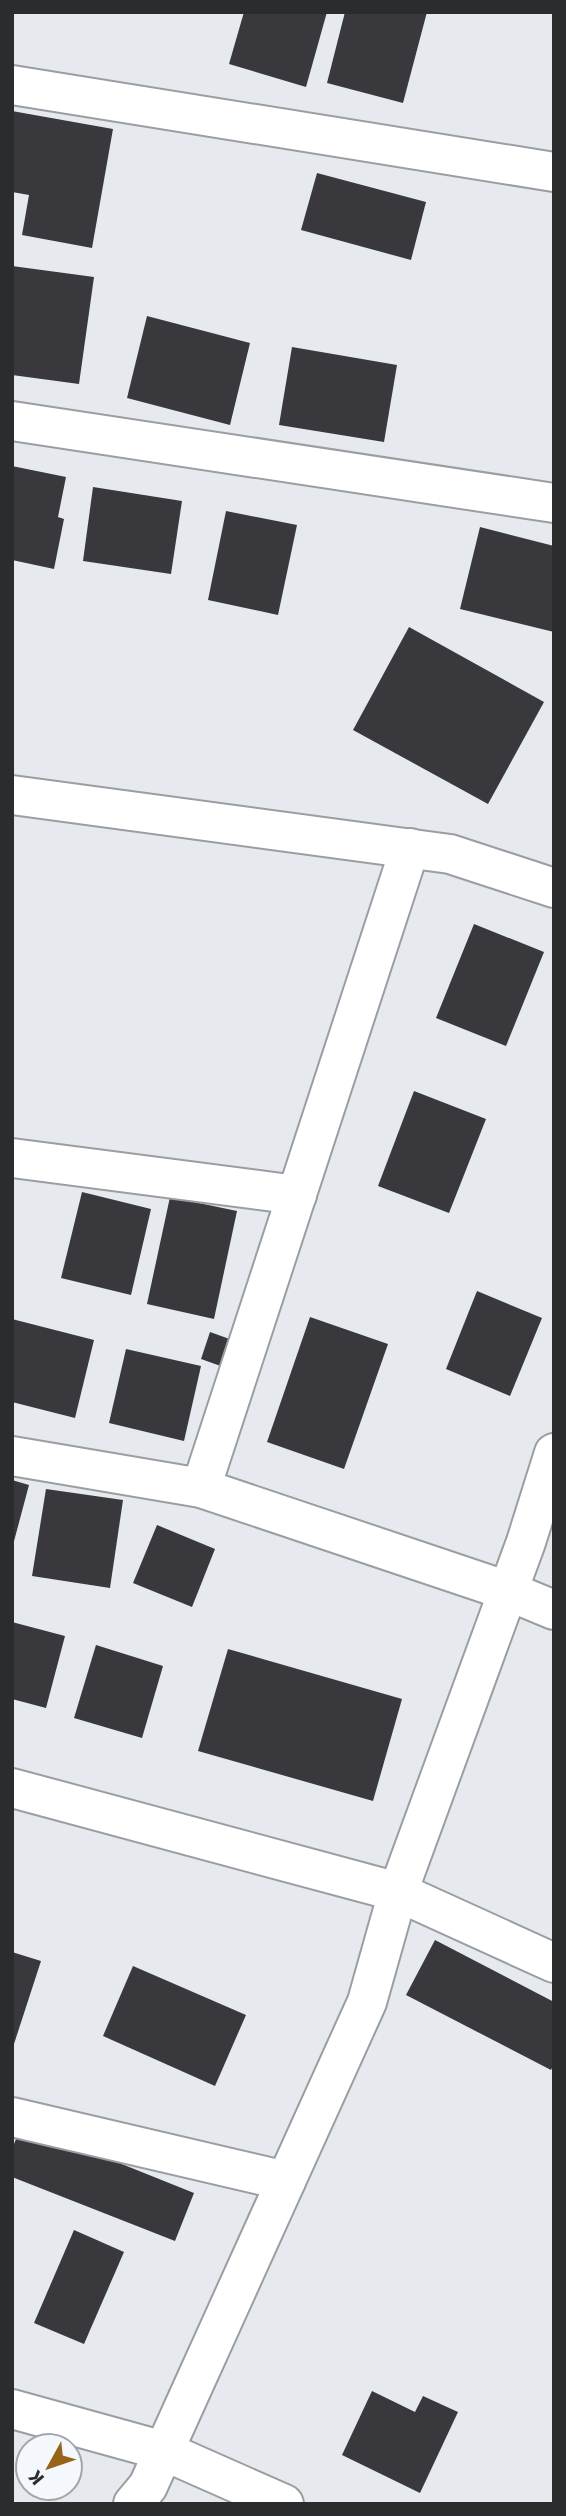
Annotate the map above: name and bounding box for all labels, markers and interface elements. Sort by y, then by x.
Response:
north arrow [14,2432,84,2502]
text: K [23,2465,49,2489]

